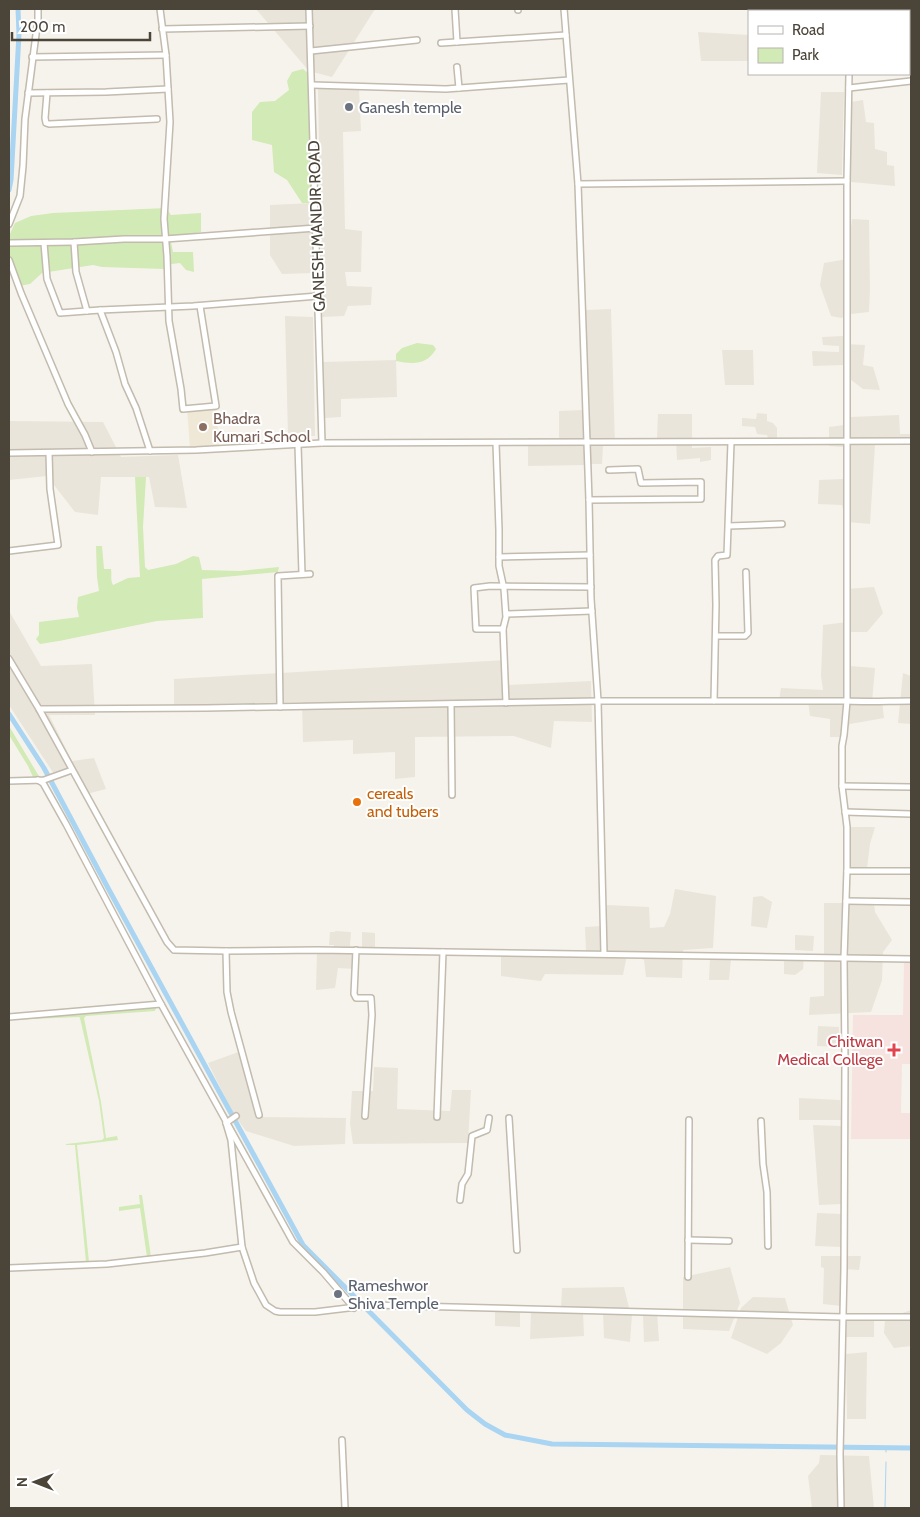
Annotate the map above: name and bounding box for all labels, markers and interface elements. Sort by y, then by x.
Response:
scale bar [12,10,150,42]
legend [748,10,910,75]
text: 200 m [20,18,65,36]
text: Road [792,21,825,39]
text: Park [792,46,819,64]
place label: Ganesh temple [359,98,462,117]
marker: Ganesh temple [343,101,355,113]
street label: GANESH MANDIR ROAD [304,140,329,312]
place label: Bhadra Kumari School [213,409,311,446]
marker: Bhadra Kumari School [197,421,209,433]
place label: cereals and tubers [367,784,439,821]
marker: cereals and tubers [351,796,363,808]
place label: Chitwan Medical College [777,1032,883,1069]
marker: Chitwan Medical College [887,1043,901,1057]
place label: Rameshwor Shiva Temple [348,1276,439,1313]
marker: Rameshwor Shiva Temple [332,1288,344,1300]
north arrow [10,1457,60,1507]
text: N [13,1477,31,1487]

